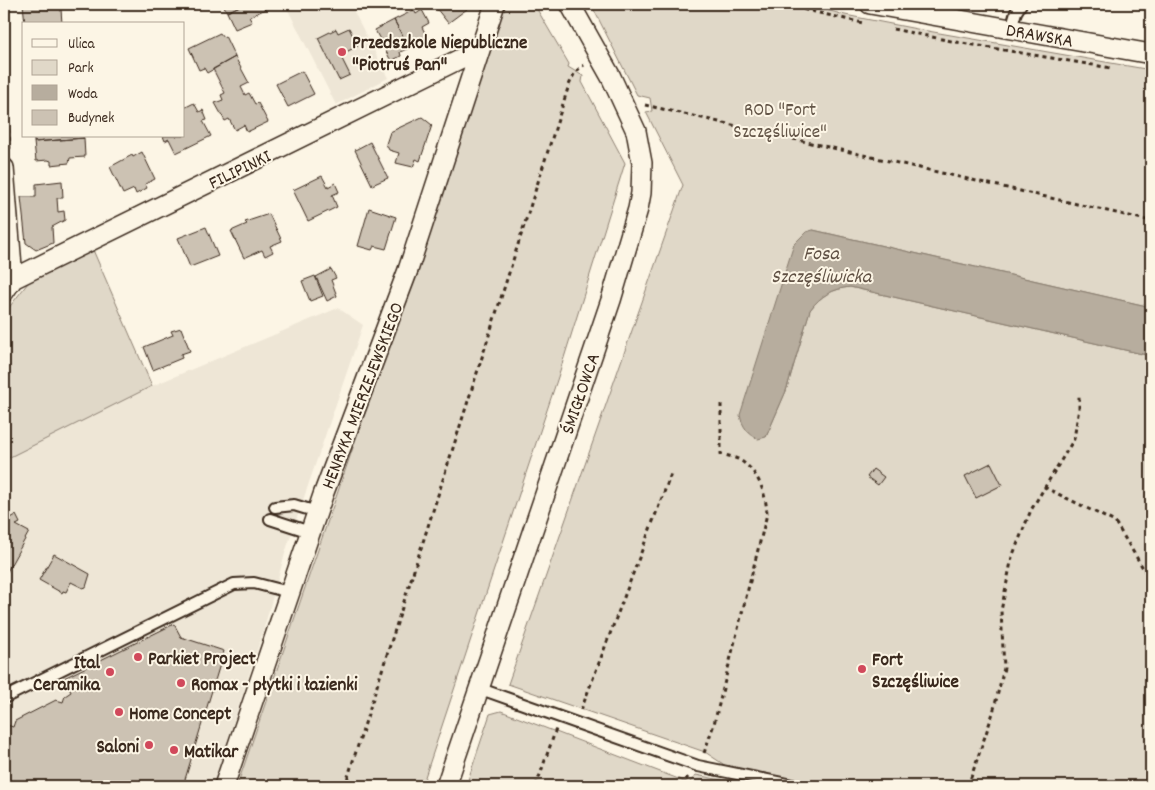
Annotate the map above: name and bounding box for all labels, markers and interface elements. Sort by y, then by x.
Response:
street label: DRAWSKA [1004,18,1075,57]
legend [22,22,185,138]
place label: Przedszkole Niepubliczne "Piotruś Pan" [352,31,527,80]
text: Ulica [68,34,96,56]
marker: Przedszkole Niepubliczne "Piotruś Pan" [336,46,348,58]
text: Park [68,58,94,80]
text: Woda [68,84,98,106]
park label: ROD "Fort Szczęśliwice" [733,98,827,147]
text: Budynek [68,108,114,130]
street label: FILIPINKI [205,144,276,198]
water label: Fosa Szczęśliwicka [771,241,873,292]
street label: HENRYKA MIERZEJEWSKIEGO [316,299,412,494]
street label: ŚMIGŁOWCA [556,350,609,438]
place label: Parkiet Project [148,647,256,674]
place label: Fort Szczęśliwice [872,648,959,697]
place label: Ital Ceramika [33,651,101,700]
marker: Parkiet Project [132,651,144,663]
marker: Fort Szczęśliwice [856,663,868,675]
marker: Ital Ceramika [104,666,116,678]
place label: Romax - płytki i łazienki [191,673,358,700]
marker: Romax - płytki i łazienki [175,677,187,689]
place label: Home Concept [129,702,231,729]
marker: Home Concept [113,706,125,718]
place label: Saloni [96,735,140,762]
marker: Saloni [143,739,155,751]
place label: Matikar [184,740,239,767]
marker: Matikar [168,744,180,756]

